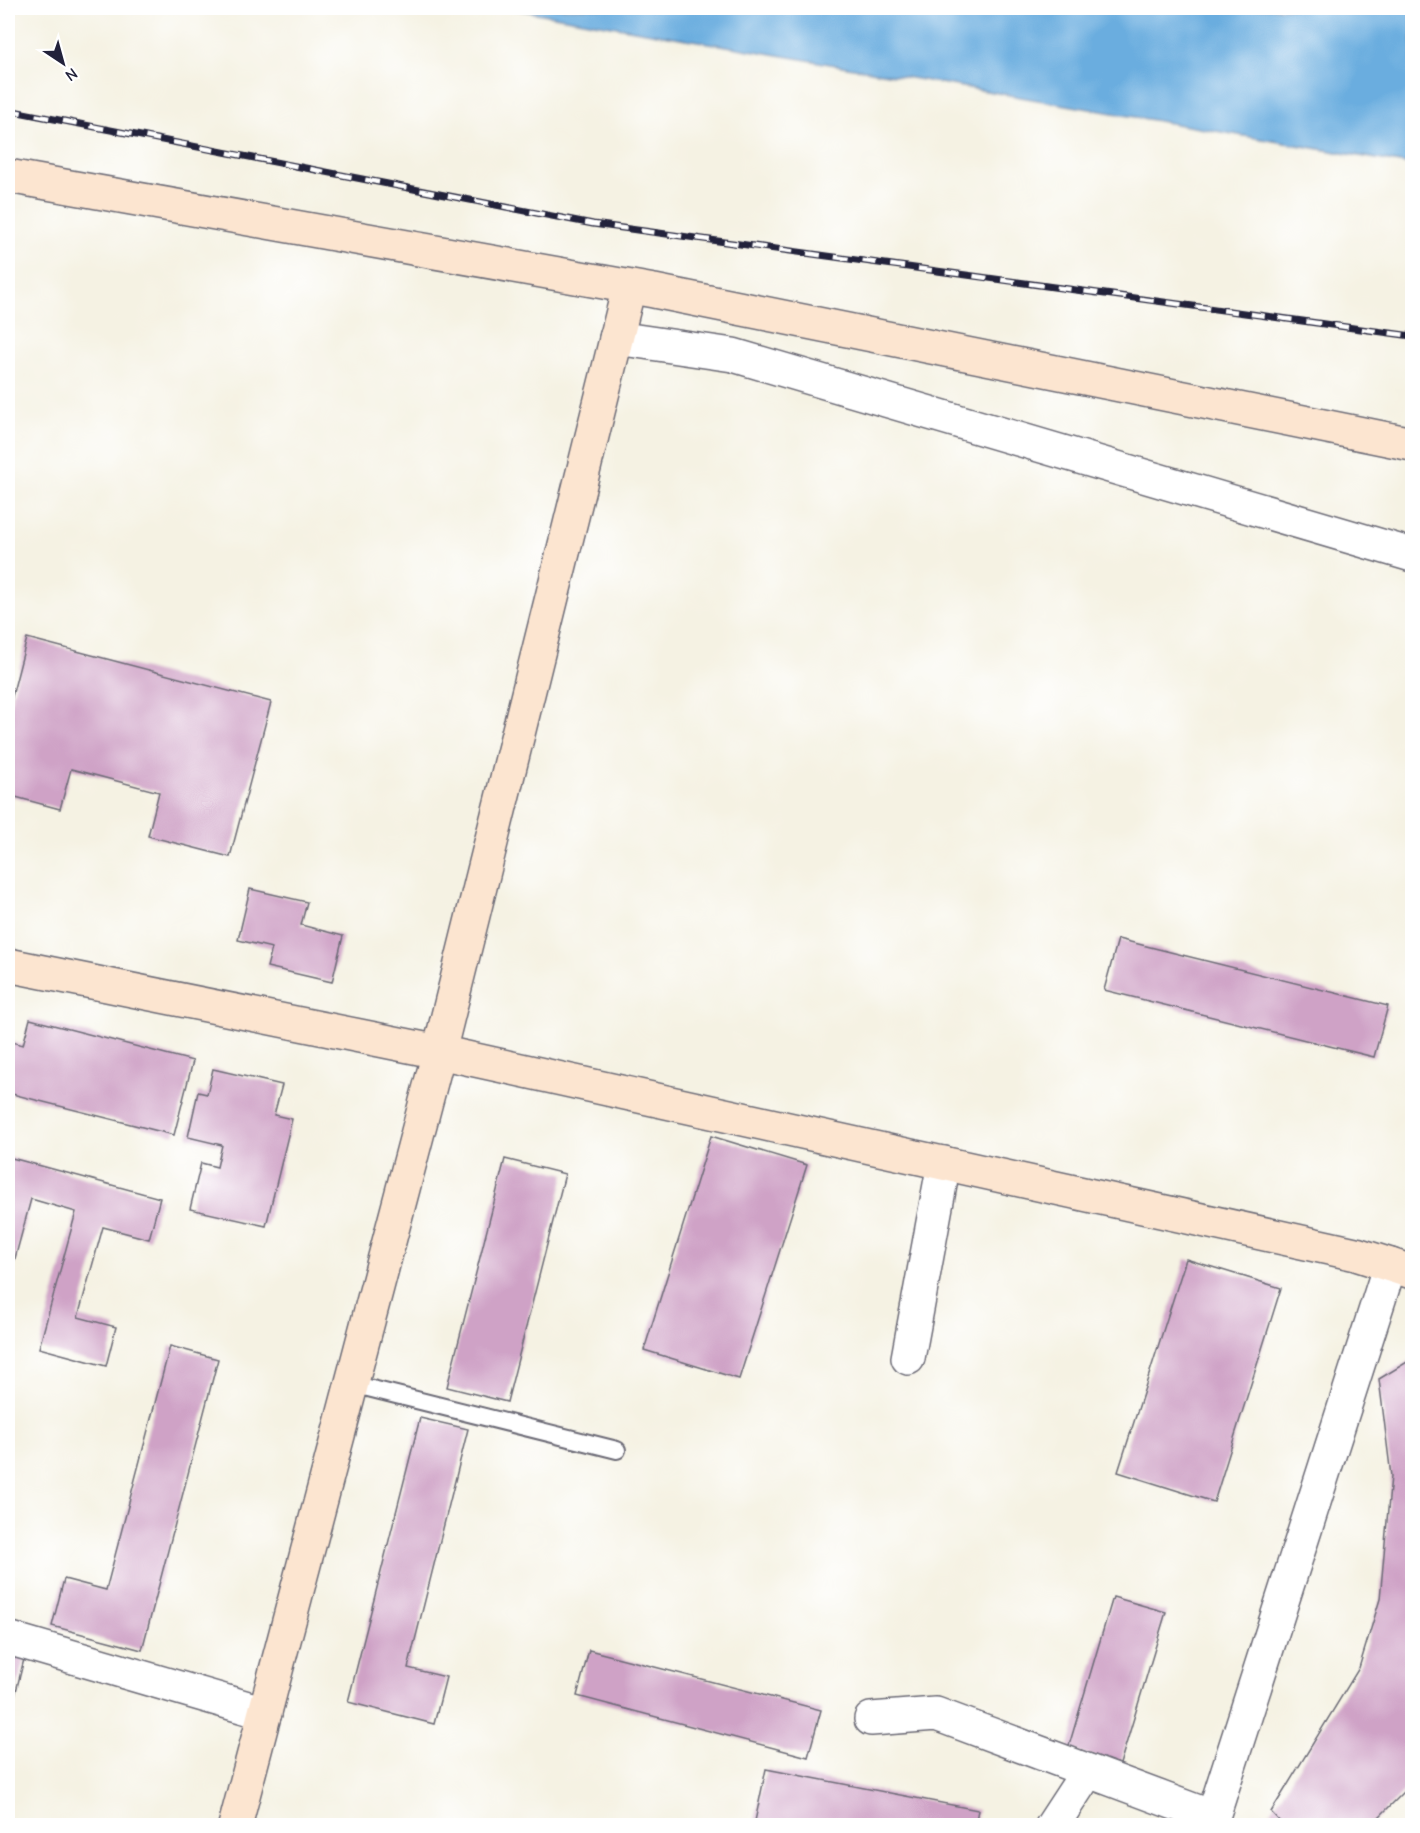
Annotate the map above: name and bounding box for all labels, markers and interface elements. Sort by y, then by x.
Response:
north arrow [33,33,93,93]
text: N [62,64,81,85]

